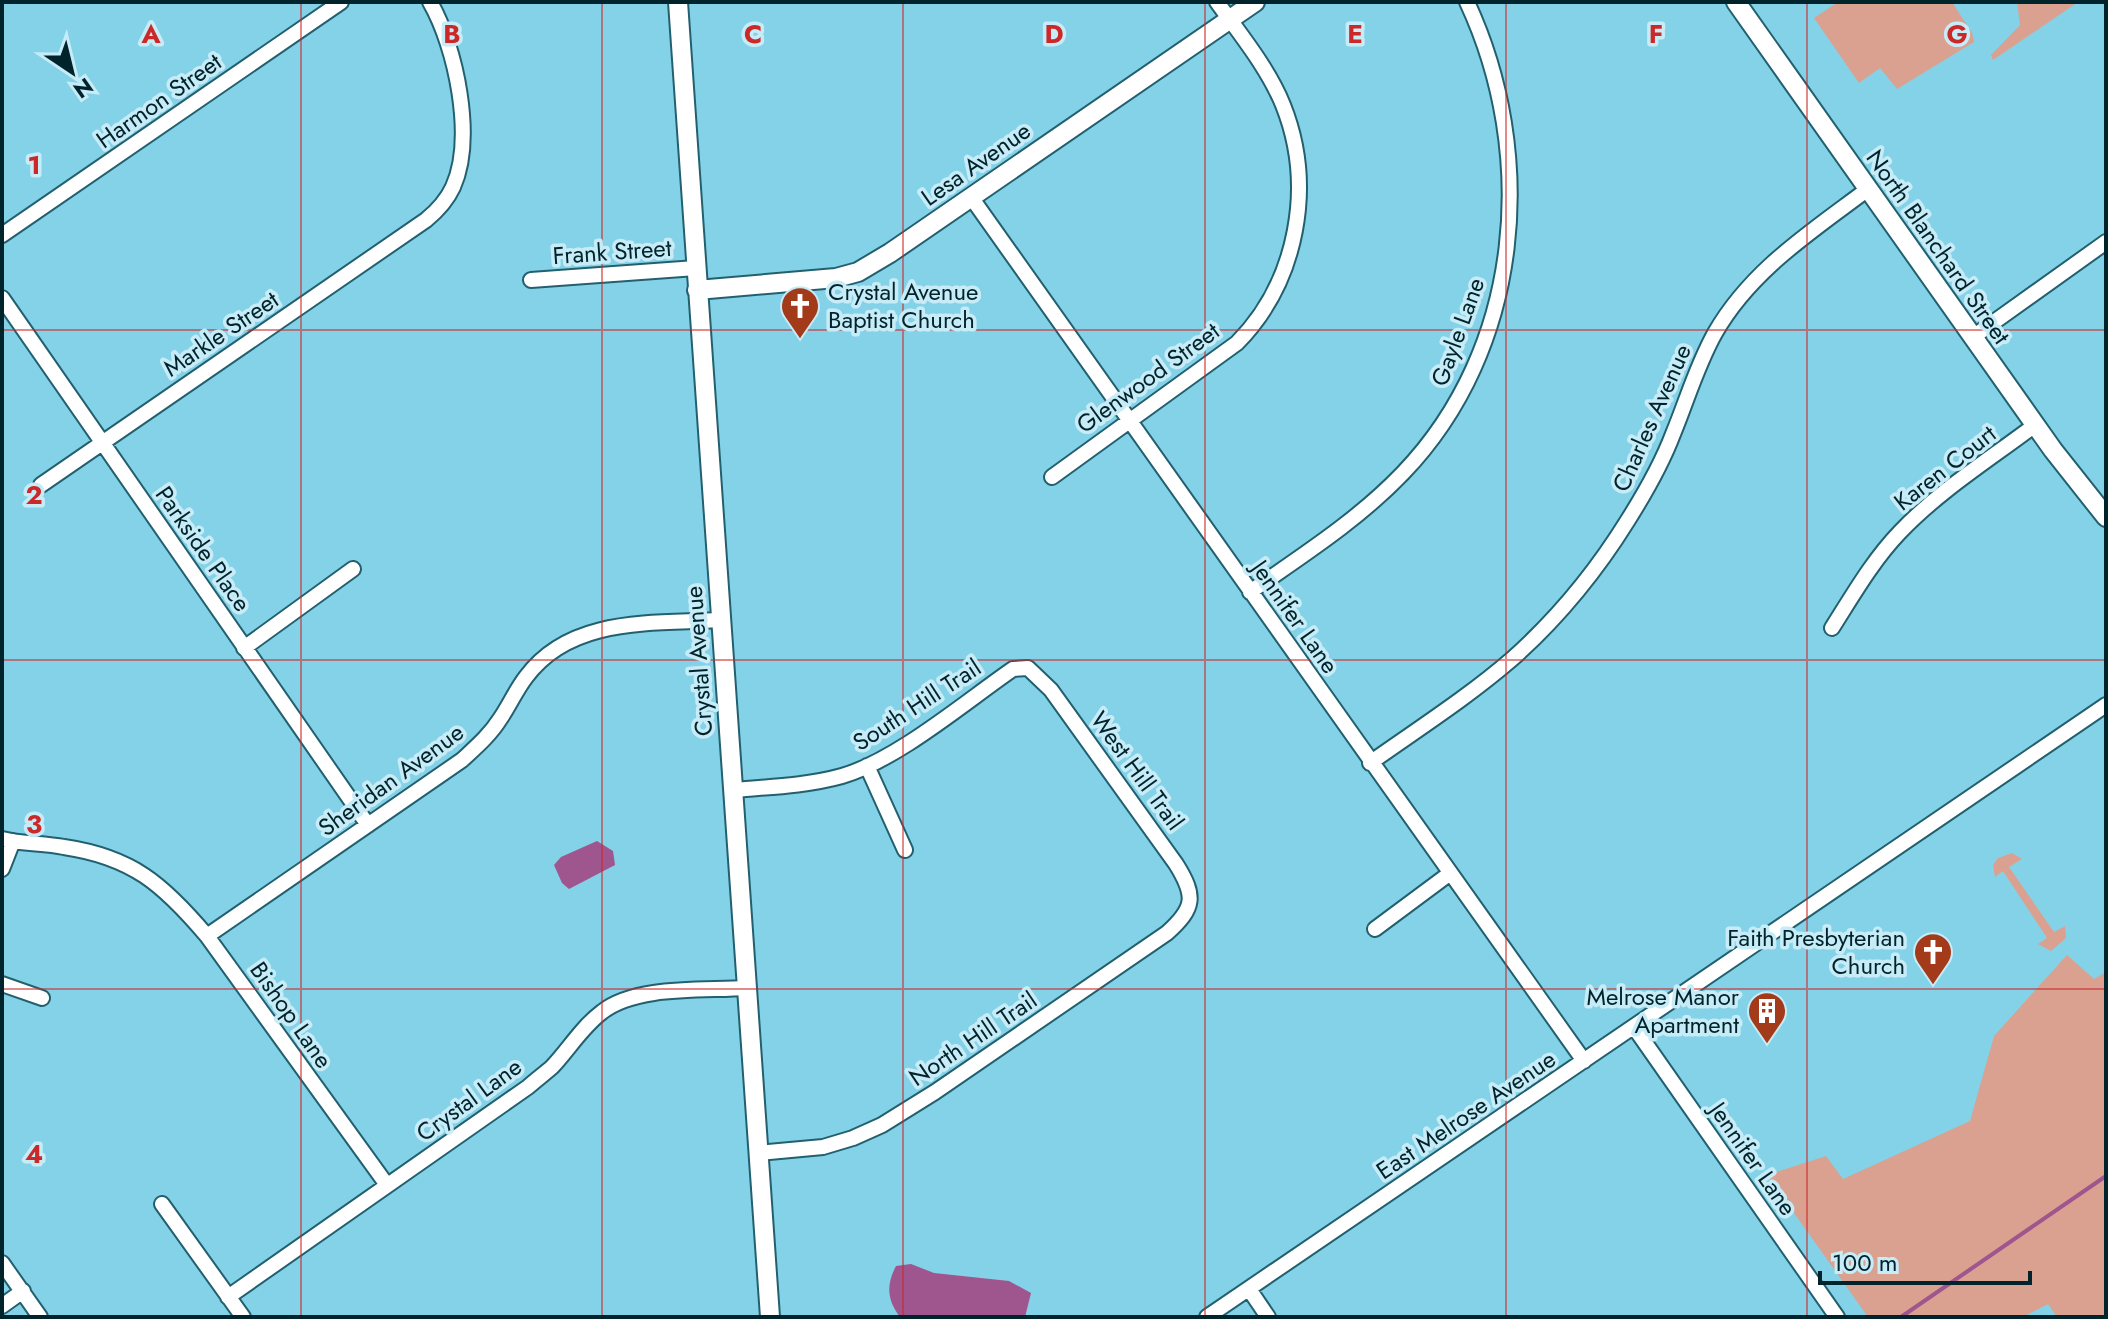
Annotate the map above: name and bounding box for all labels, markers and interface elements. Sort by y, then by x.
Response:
text: A [140,15,161,53]
text: B [443,15,461,53]
text: C [744,15,762,53]
text: D [1044,15,1064,53]
text: E [1347,15,1363,53]
text: F [1649,15,1663,53]
text: G [1946,15,1968,53]
north arrow [32,32,112,112]
street label: Harmon Street [89,44,229,157]
text: N [67,70,100,106]
street label: Lesa Avenue [914,113,1037,214]
street label: North Blanchard Street [1858,142,2019,351]
text: 1 [27,146,41,184]
street label: Frank Street [551,230,673,273]
street label: Gayle Lane [1422,273,1493,391]
place label: Crystal Avenue Baptist Church [828,274,978,337]
street label: Markle Street [156,282,285,385]
church icon: Crystal Avenue Baptist Church [779,285,821,340]
street label: Glenwood Street [1069,314,1227,442]
street label: Charles Avenue [1603,338,1700,497]
street label: Karen Court [1886,416,2003,519]
text: 2 [25,476,43,514]
street label: Parkside Place [147,479,260,619]
street label: Jennifer Lane [1242,550,1347,681]
street label: Crystal Avenue [676,585,721,737]
street label: South Hill Trail [846,650,988,759]
street label: West Hill Trail [1082,704,1192,837]
street label: Sheridan Avenue [311,715,471,844]
text: 3 [26,805,42,843]
place label: Faith Presbyterian Church [1727,920,1905,983]
church icon: Faith Presbyterian Church [1912,931,1954,986]
street label: Bishop Lane [242,954,341,1075]
place label: Melrose Manor Apartment [1587,979,1740,1042]
street label: North Hill Trail [902,983,1044,1094]
building icon: Melrose Manor Apartment [1746,990,1788,1045]
street label: East Melrose Avenue [1369,1041,1562,1188]
street label: Crystal Lane [409,1049,529,1150]
street label: Jennifer Lane [1700,1092,1805,1223]
text: 4 [25,1135,43,1173]
scale bar [1820,1235,2030,1285]
text: 100 m [1832,1245,1898,1280]

